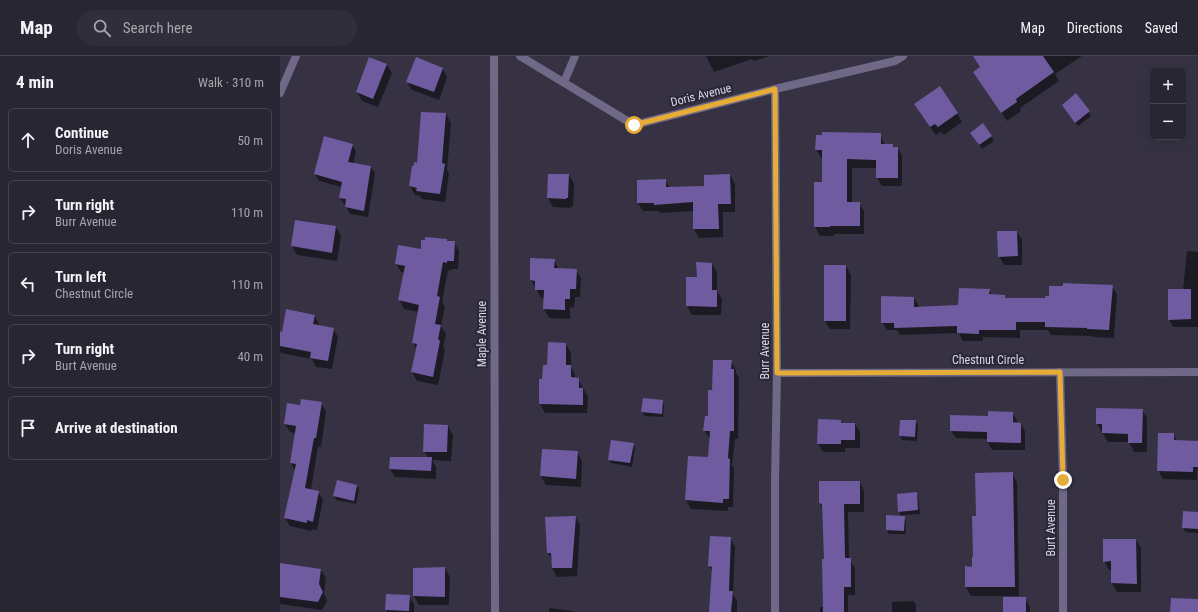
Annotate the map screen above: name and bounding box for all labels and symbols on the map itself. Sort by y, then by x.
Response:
street label: Doris Avenue [669,81,733,109]
route start [625,116,643,134]
street label: Maple Avenue [475,300,489,367]
street label: Burr Avenue [758,322,772,379]
street label: Chestnut Circle [952,353,1024,367]
route end [1054,471,1072,489]
street label: Burt Avenue [1044,499,1058,557]

